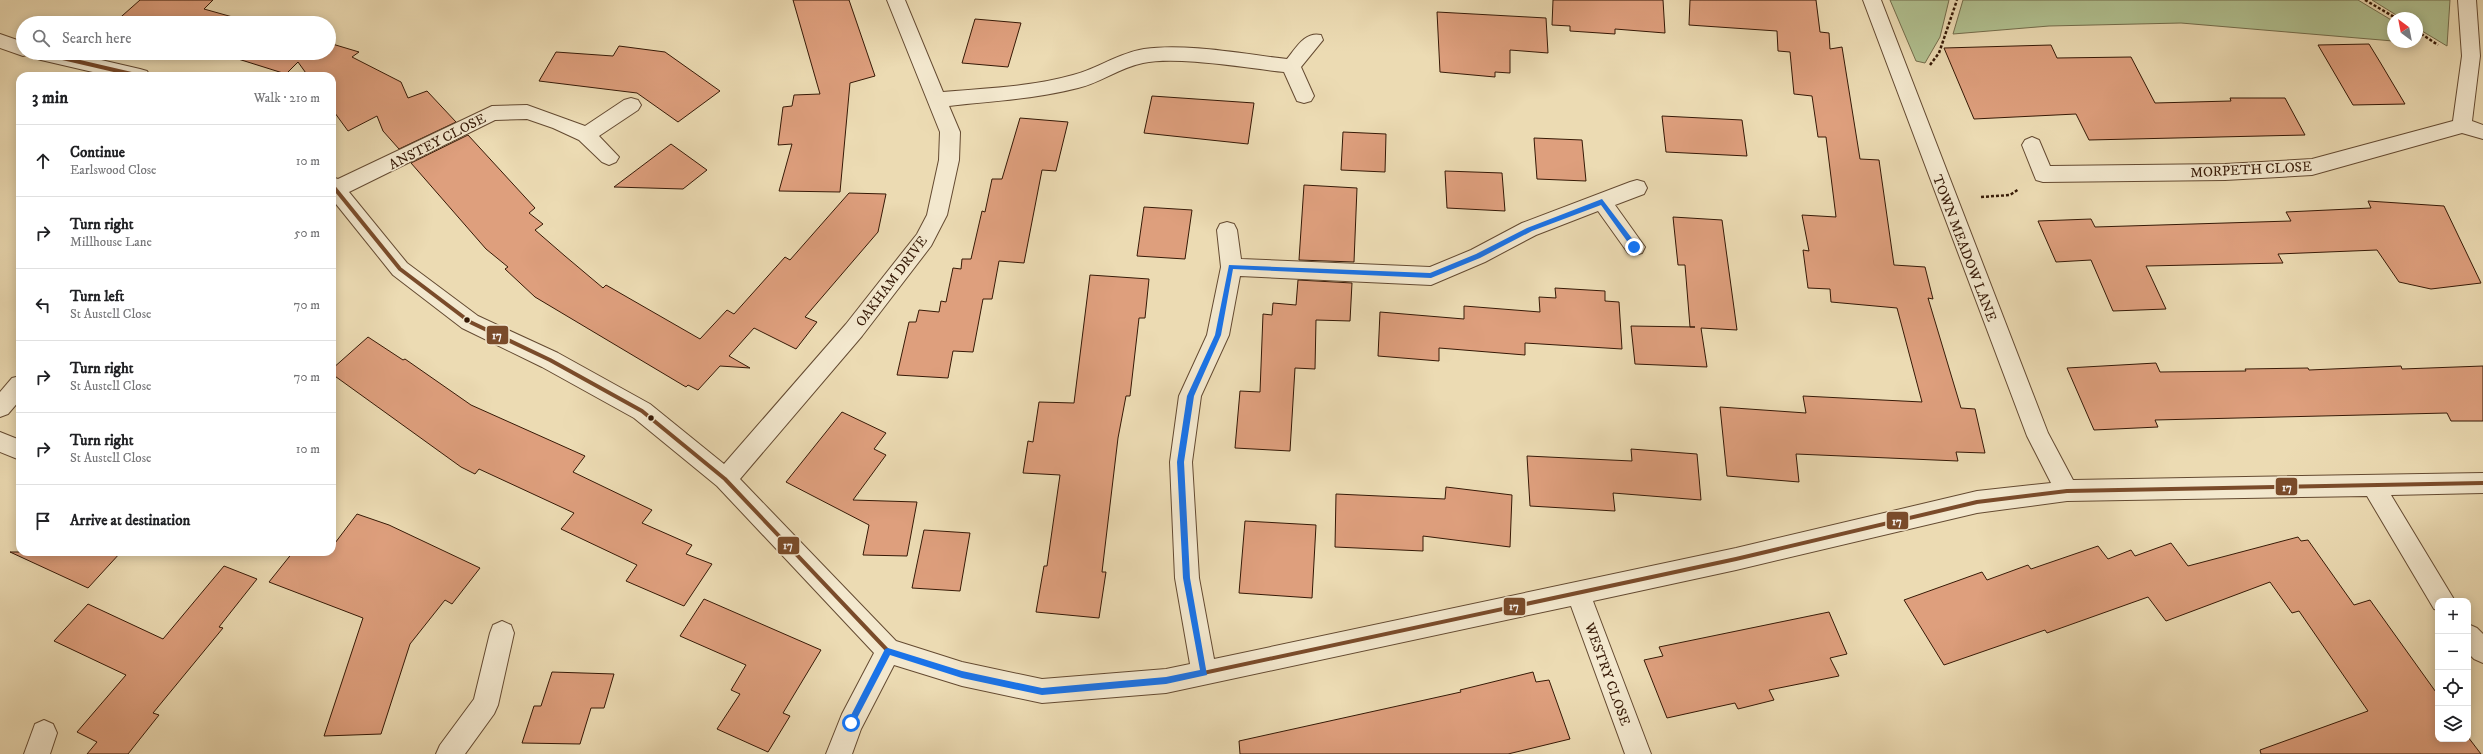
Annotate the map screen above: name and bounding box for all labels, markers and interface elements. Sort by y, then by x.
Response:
north arrow [2387,12,2423,48]
search box [16,16,336,60]
icon: search [30,27,52,49]
text: Search here [62,29,131,48]
text: 3 min [32,87,68,109]
text: Walk · 210 m [254,90,320,106]
street label: ANSTEY CLOSE [386,110,489,174]
text: Continue [70,143,125,162]
icon: ahead [32,150,54,172]
text: 10 m [296,153,320,169]
street label: MORPETH CLOSE [2190,158,2312,182]
text: Earlswood Close [70,162,157,178]
street label: TOWN MEADOW LANE [1928,172,2000,324]
text: Turn right [70,215,133,234]
icon: right [32,222,54,244]
text: 50 m [294,225,320,241]
street label: OAKHAM DRIVE [852,233,932,331]
text: Millhouse Lane [70,234,152,250]
route end [1625,238,1643,256]
text: Turn left [70,287,124,306]
icon: left [32,294,54,316]
text: 70 m [294,297,320,313]
text: St Austell Close [70,306,151,322]
unlabelled marker [462,315,472,325]
line badge: 17 [486,325,509,345]
text: 17 [492,329,502,343]
text: Turn right [70,359,133,378]
icon: right [32,366,54,388]
text: 70 m [294,369,320,385]
text: St Austell Close [70,378,151,394]
unlabelled marker [646,413,656,423]
text: Turn right [70,431,133,450]
icon: right [32,438,54,460]
text: 10 m [296,441,320,457]
text: St Austell Close [70,450,151,466]
line badge: 17 [2275,477,2298,496]
text: 17 [2282,481,2292,495]
icon: arrive [32,510,54,532]
text: Arrive at destination [70,511,190,530]
line badge: 17 [1886,511,1909,530]
text: 17 [1892,515,1902,529]
line badge: 17 [777,536,800,555]
text: 17 [783,539,793,553]
line badge: 17 [1503,597,1526,616]
map controls [2435,598,2471,742]
button: + [2435,598,2471,634]
text: 17 [1509,600,1519,614]
street label: WESTRY CLOSE [1580,619,1634,728]
button: − [2435,634,2471,670]
button: locate [2435,670,2471,706]
button: layers [2435,706,2471,742]
route start [842,714,860,732]

